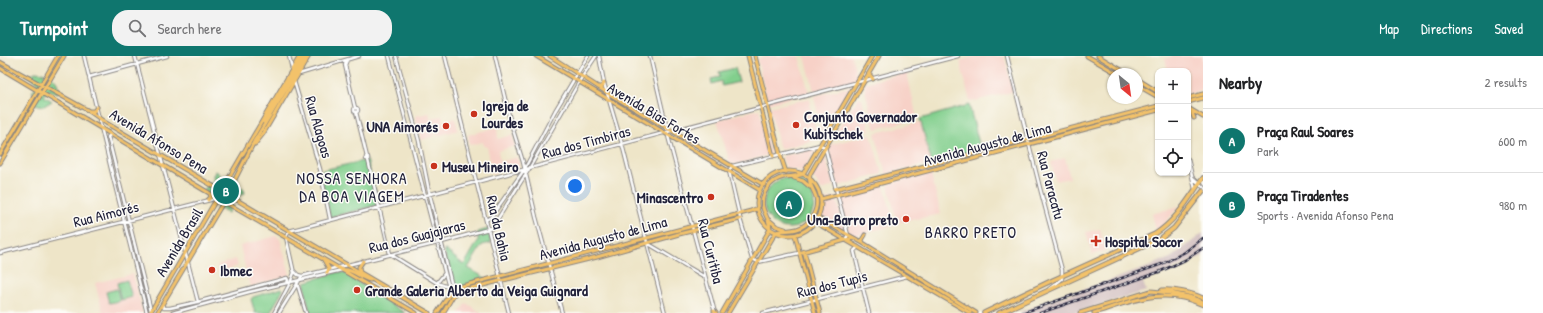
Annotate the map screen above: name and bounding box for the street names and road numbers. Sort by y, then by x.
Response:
street label: Avenida Bias Fortes [604,77,705,149]
street label: Rua Alagoas [300,93,338,161]
street label: Avenida Afonso Pena [106,103,212,179]
street label: Avenida Augusto de Lima [921,117,1053,171]
street label: Rua dos Timbiras [539,120,633,164]
street label: Rua Paracatu [1032,149,1070,221]
street label: Rua da Bahia [481,193,517,263]
street label: Rua Aimorés [71,196,141,232]
street label: Avenida Brasil [150,204,208,280]
street label: Avenida Augusto de Lima [537,211,669,265]
street label: Rua dos Guajajaras [367,214,468,258]
street label: Rua Curitiba [693,216,729,286]
street label: Rua dos Tupis [795,265,870,303]

